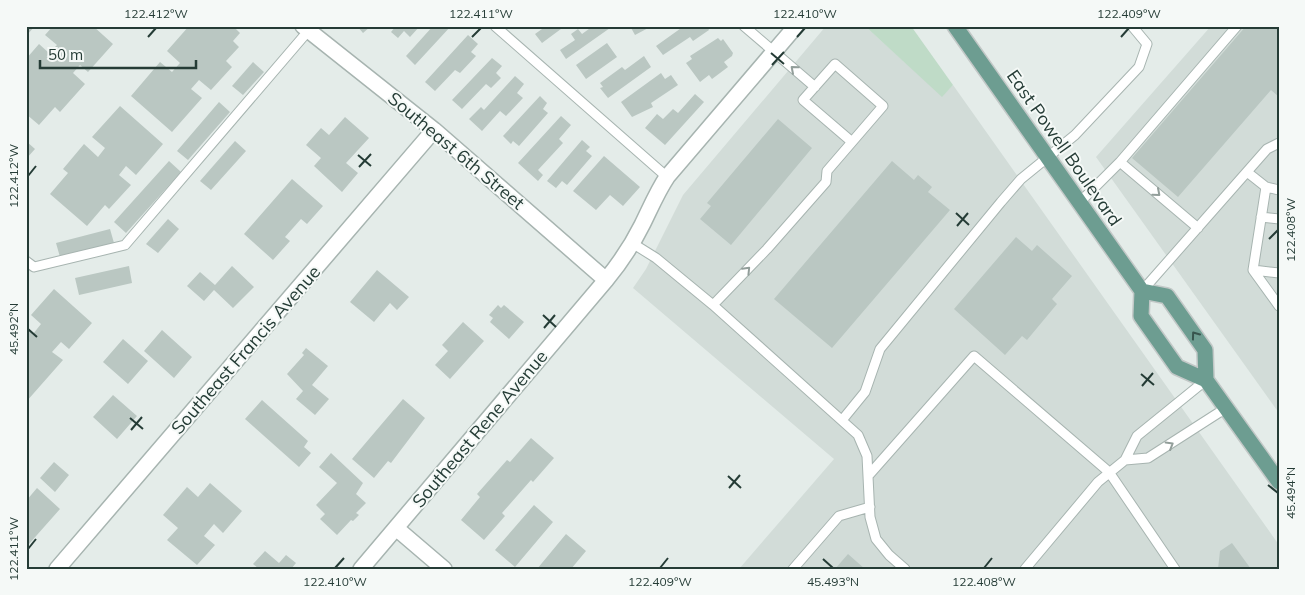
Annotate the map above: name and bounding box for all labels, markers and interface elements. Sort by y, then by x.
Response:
text: 122.412°W [124,6,188,21]
text: 122.411°W [449,6,513,21]
text: 122.410°W [773,6,837,21]
text: 122.409°W [1097,6,1161,21]
scale bar [40,38,196,70]
text: 50 m [48,45,83,64]
street label: East Powell Boulevard [1002,65,1127,230]
one-way arrow [791,66,800,75]
street label: Southeast 6th Street [383,87,529,214]
text: 122.412°W [6,144,21,208]
one-way arrow [1152,188,1161,197]
text: 122.408°W [1283,198,1298,262]
street label: Southeast Francis Avenue [166,260,325,439]
one-way arrow [741,267,750,276]
text: 45.492°N [6,303,21,355]
one-way arrow [1192,332,1200,341]
street label: Southeast Rene Avenue [407,345,552,512]
one-way arrow [1164,441,1173,451]
text: 45.494°N [1283,467,1298,519]
text: 122.411°W [6,517,21,581]
text: 122.410°W [303,574,367,589]
text: 122.409°W [628,574,692,589]
text: 45.493°N [807,574,859,589]
text: 122.408°W [952,574,1016,589]

